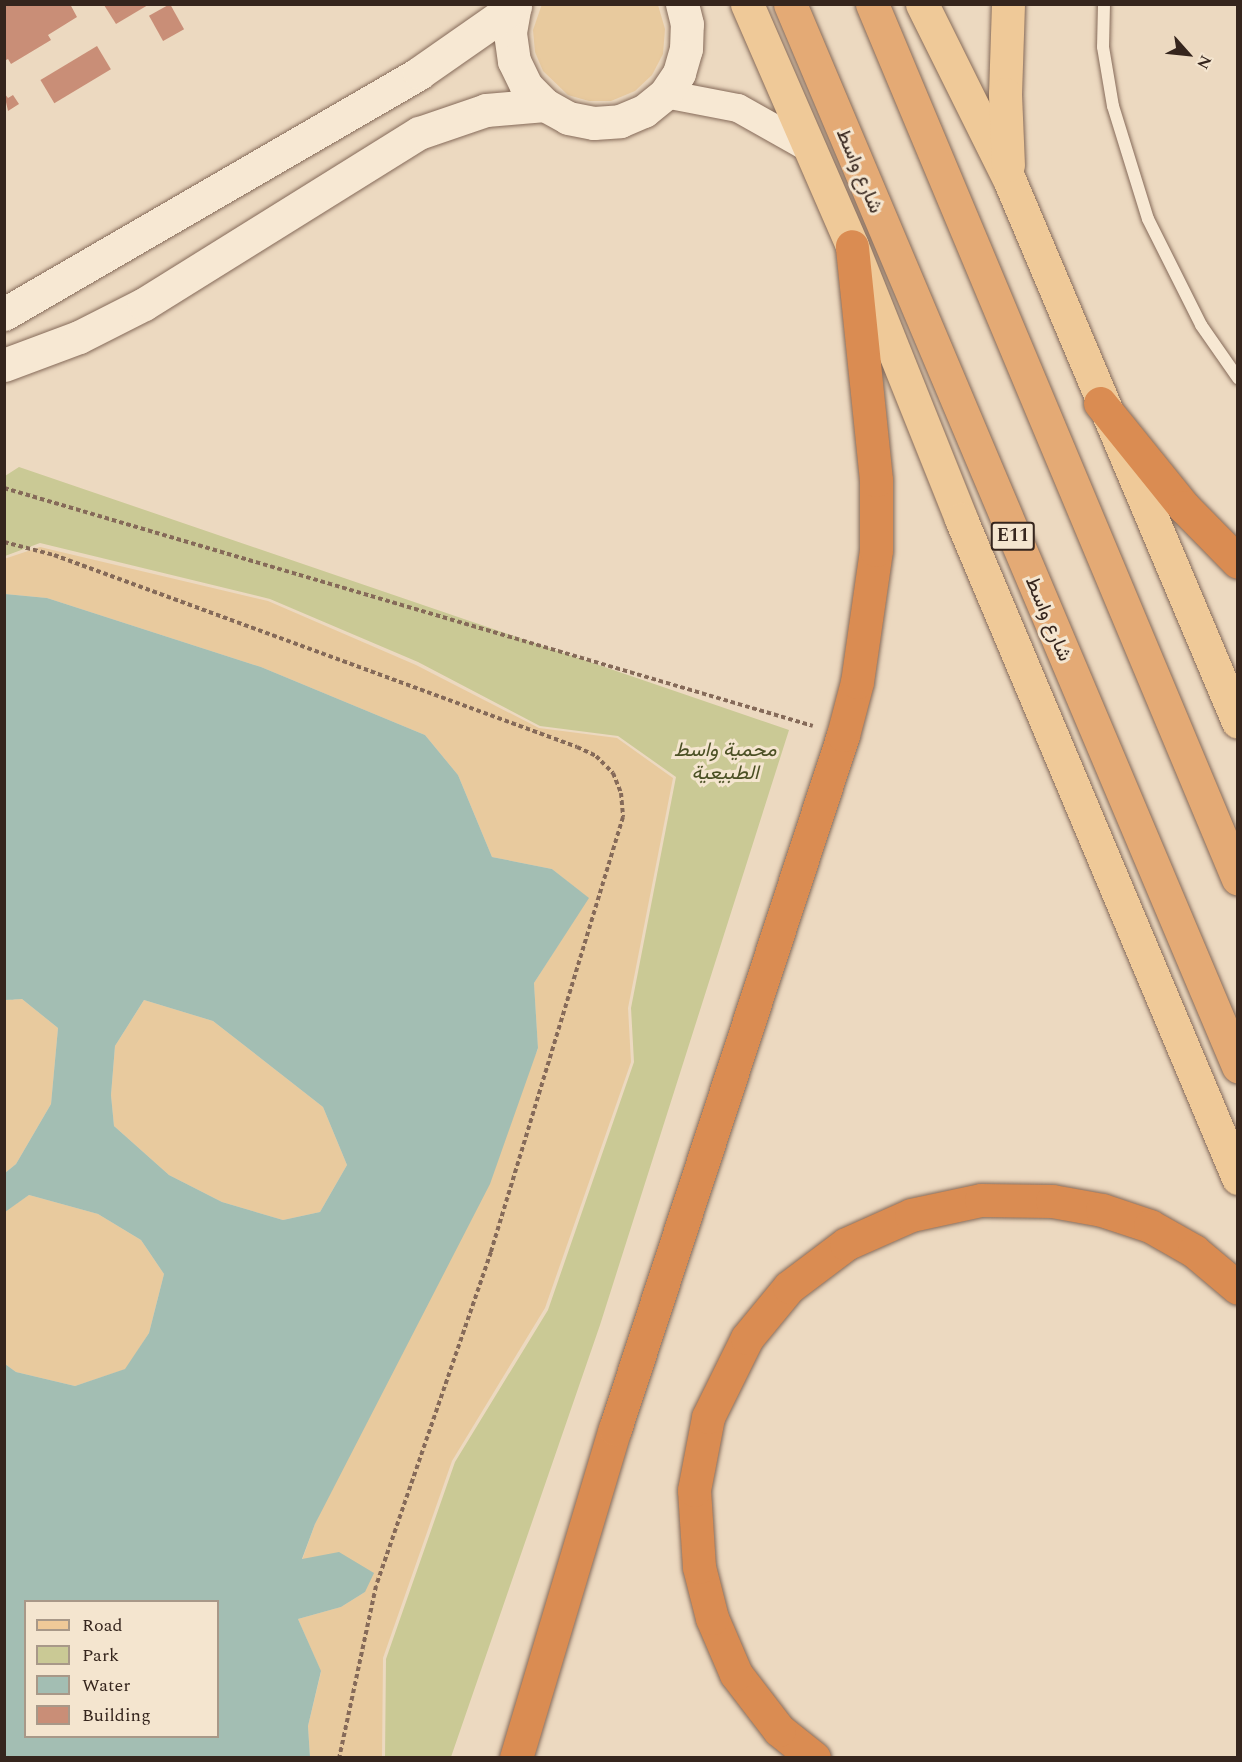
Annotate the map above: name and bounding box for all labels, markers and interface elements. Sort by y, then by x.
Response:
north arrow [1158,24,1218,84]
text: N [1190,51,1218,73]
street label: شارع واسط [830,125,888,217]
road number: E11 [990,521,1036,551]
street label: شارع واسط [1019,573,1077,665]
park label: محمية واسط الطبيعية [674,739,776,786]
legend [24,1600,219,1738]
text: Road [82,1612,123,1639]
text: Park [82,1642,119,1669]
text: Water [82,1672,130,1699]
text: Building [82,1702,151,1729]

